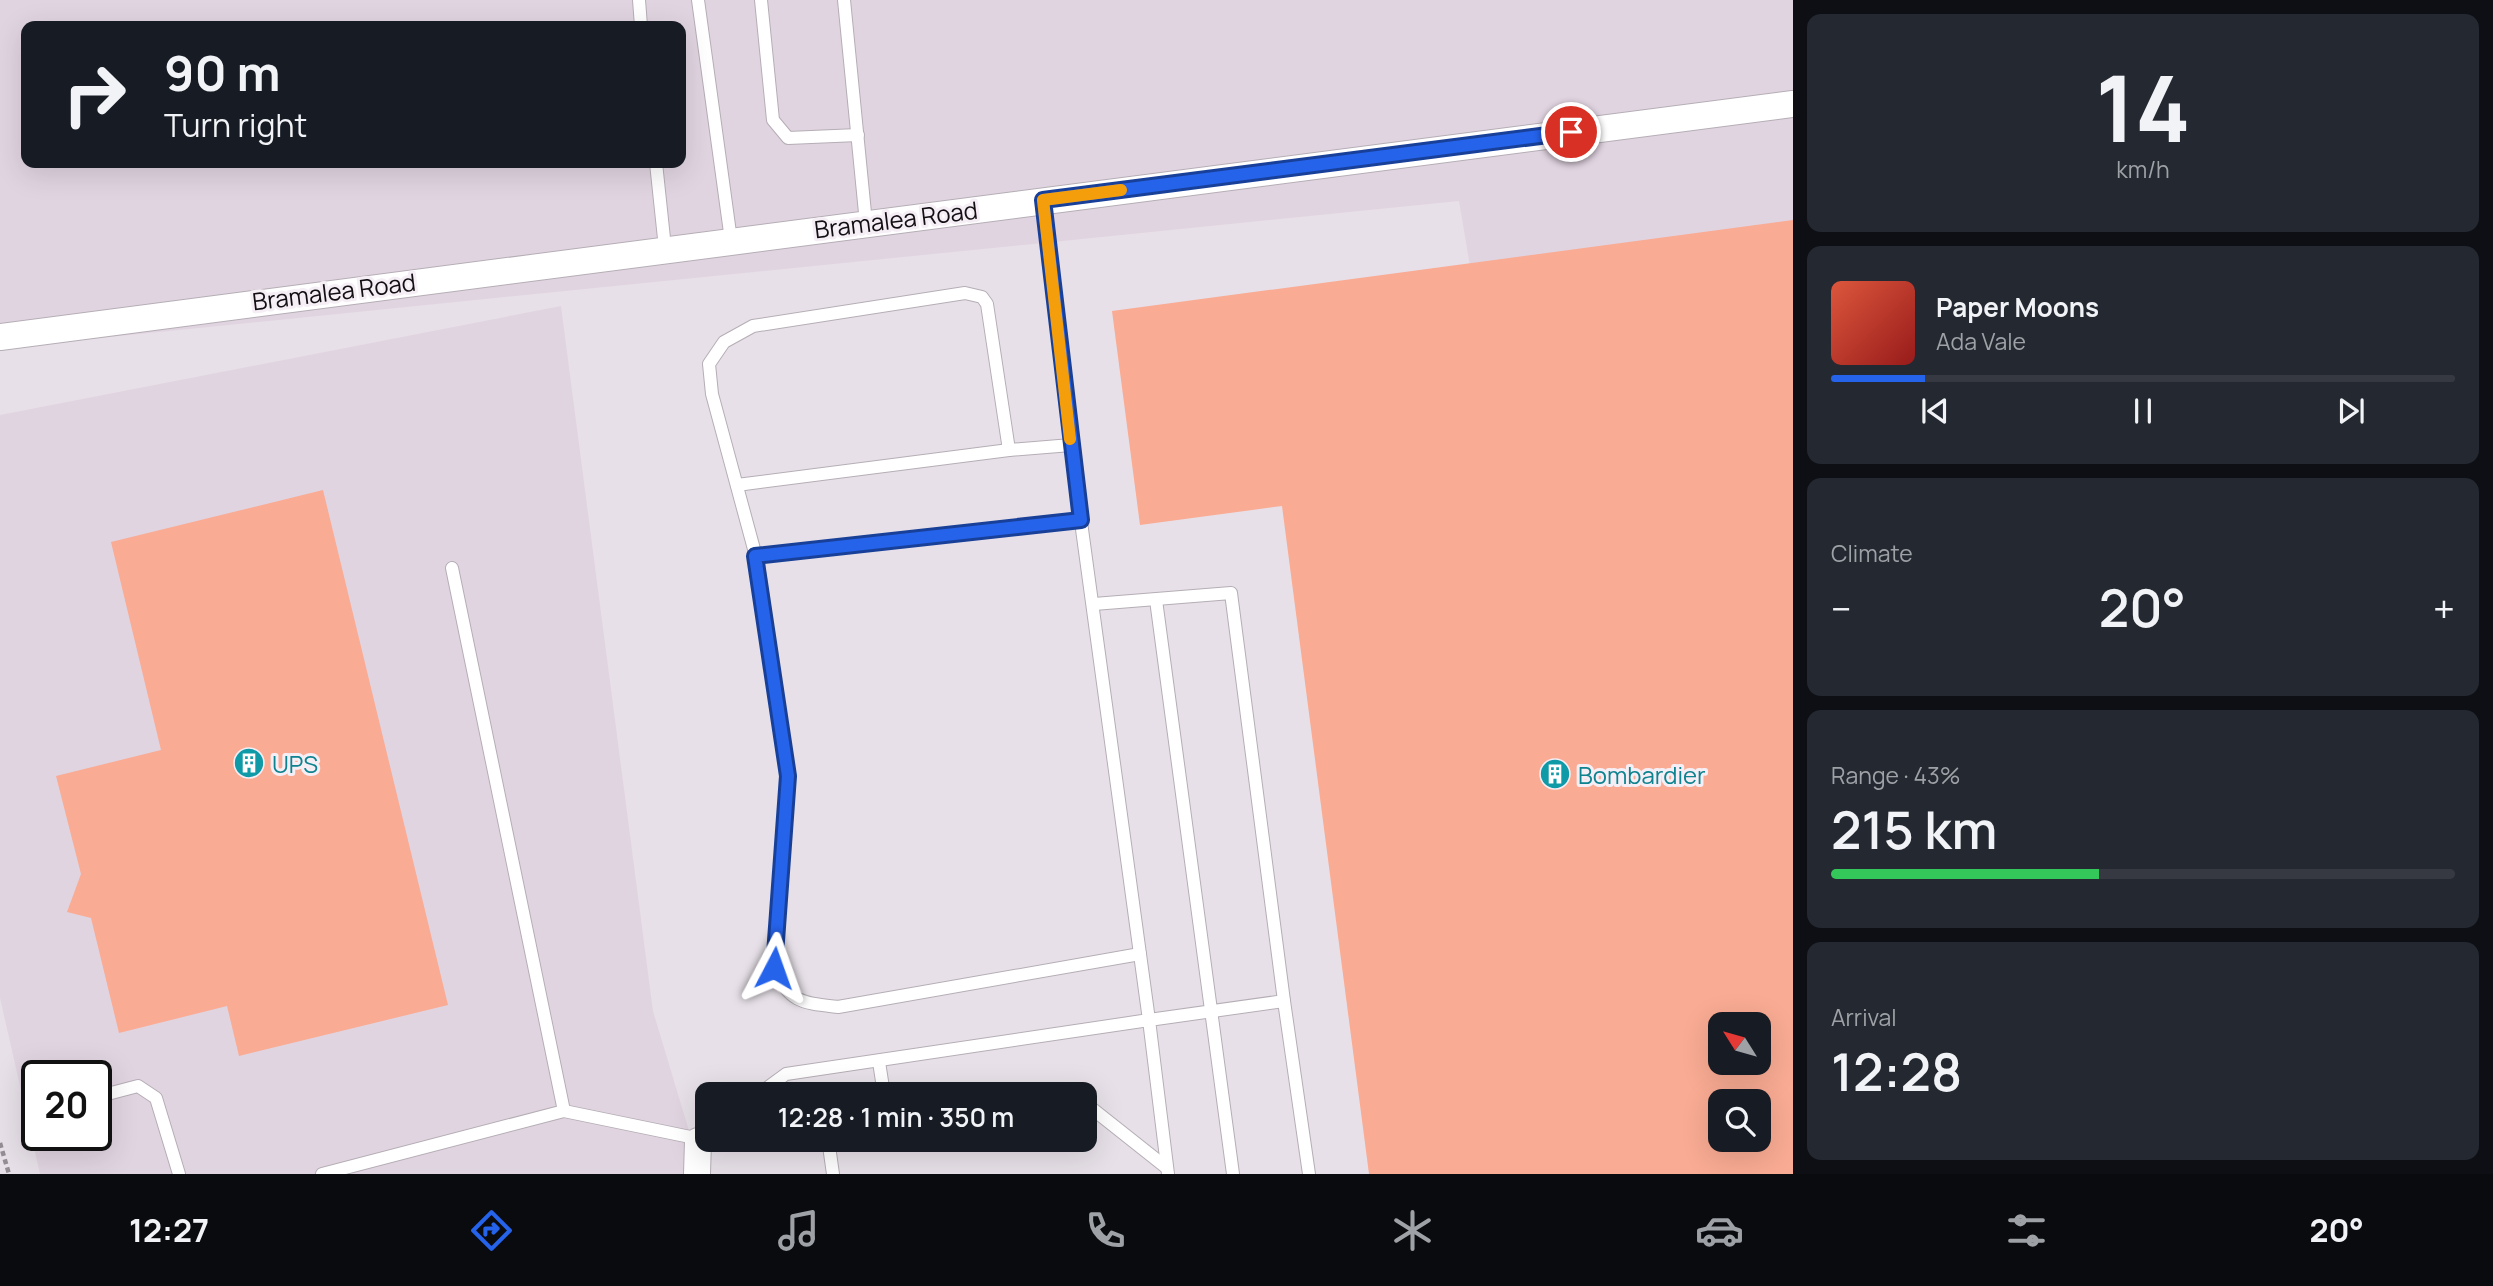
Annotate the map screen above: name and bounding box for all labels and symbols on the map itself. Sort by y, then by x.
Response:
pin [1541,102,1601,162]
street label: Bramalea Road [812,193,980,245]
street label: Bramalea Road [250,265,418,317]
building icon: UPS [232,746,266,780]
place label: UPS [272,747,318,780]
building icon: Bombardier [1538,757,1572,791]
place label: Bombardier [1578,758,1706,791]
position arrow [737,931,811,1005]
north arrow [1708,1012,1771,1074]
speed limit sign: 20 [21,1060,112,1151]

